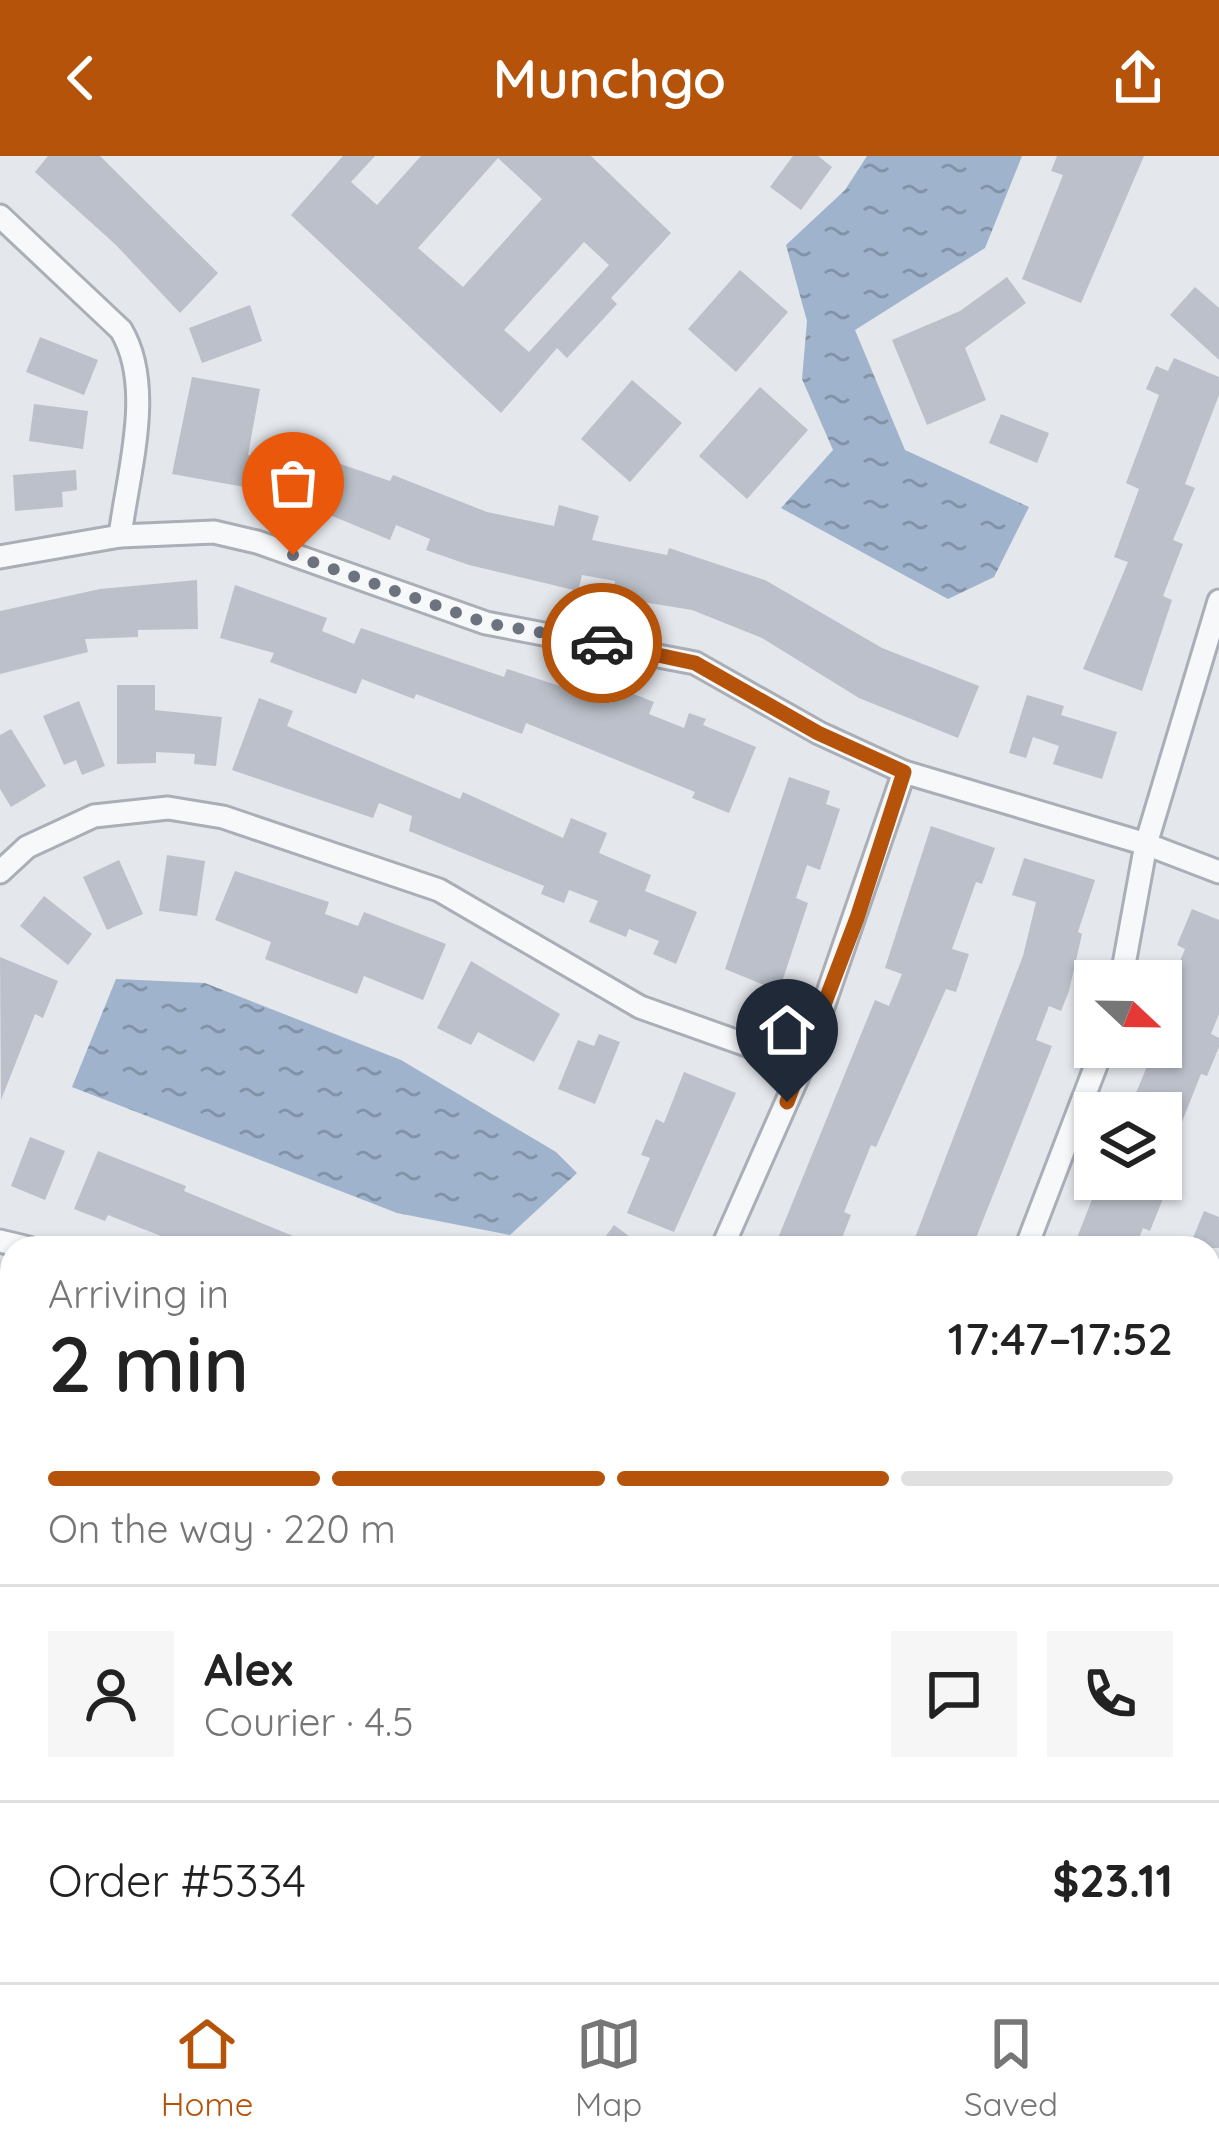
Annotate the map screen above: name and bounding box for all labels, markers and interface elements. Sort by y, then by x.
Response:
text: Munchgo [493,44,726,112]
icon: back [48,45,114,111]
icon: share [1105,45,1171,111]
pin [242,432,344,555]
icon: bag [260,450,326,516]
courier [542,583,662,703]
icon: car [569,610,635,676]
north arrow [1074,960,1182,1068]
map controls [1074,960,1182,1200]
pin [736,979,838,1102]
icon: home [754,997,820,1063]
button: layers [1074,1092,1182,1200]
text: Arriving in [48,1269,229,1318]
text: 17:47–17:52 [948,1310,1173,1366]
text: 2 min [48,1314,249,1412]
text: On the way · 220 m [48,1504,396,1553]
button: person [48,1631,174,1757]
button: chat [891,1631,1017,1757]
button: phone [1047,1631,1173,1757]
text: Alex [204,1641,293,1697]
text: Courier · 4.5 [204,1697,413,1746]
text: Order #5334 [48,1852,306,1908]
text: $23.11 [1052,1852,1173,1908]
tab: Home [161,2011,253,2124]
tab: Map [575,2011,642,2124]
tab: Saved [964,2011,1058,2124]

